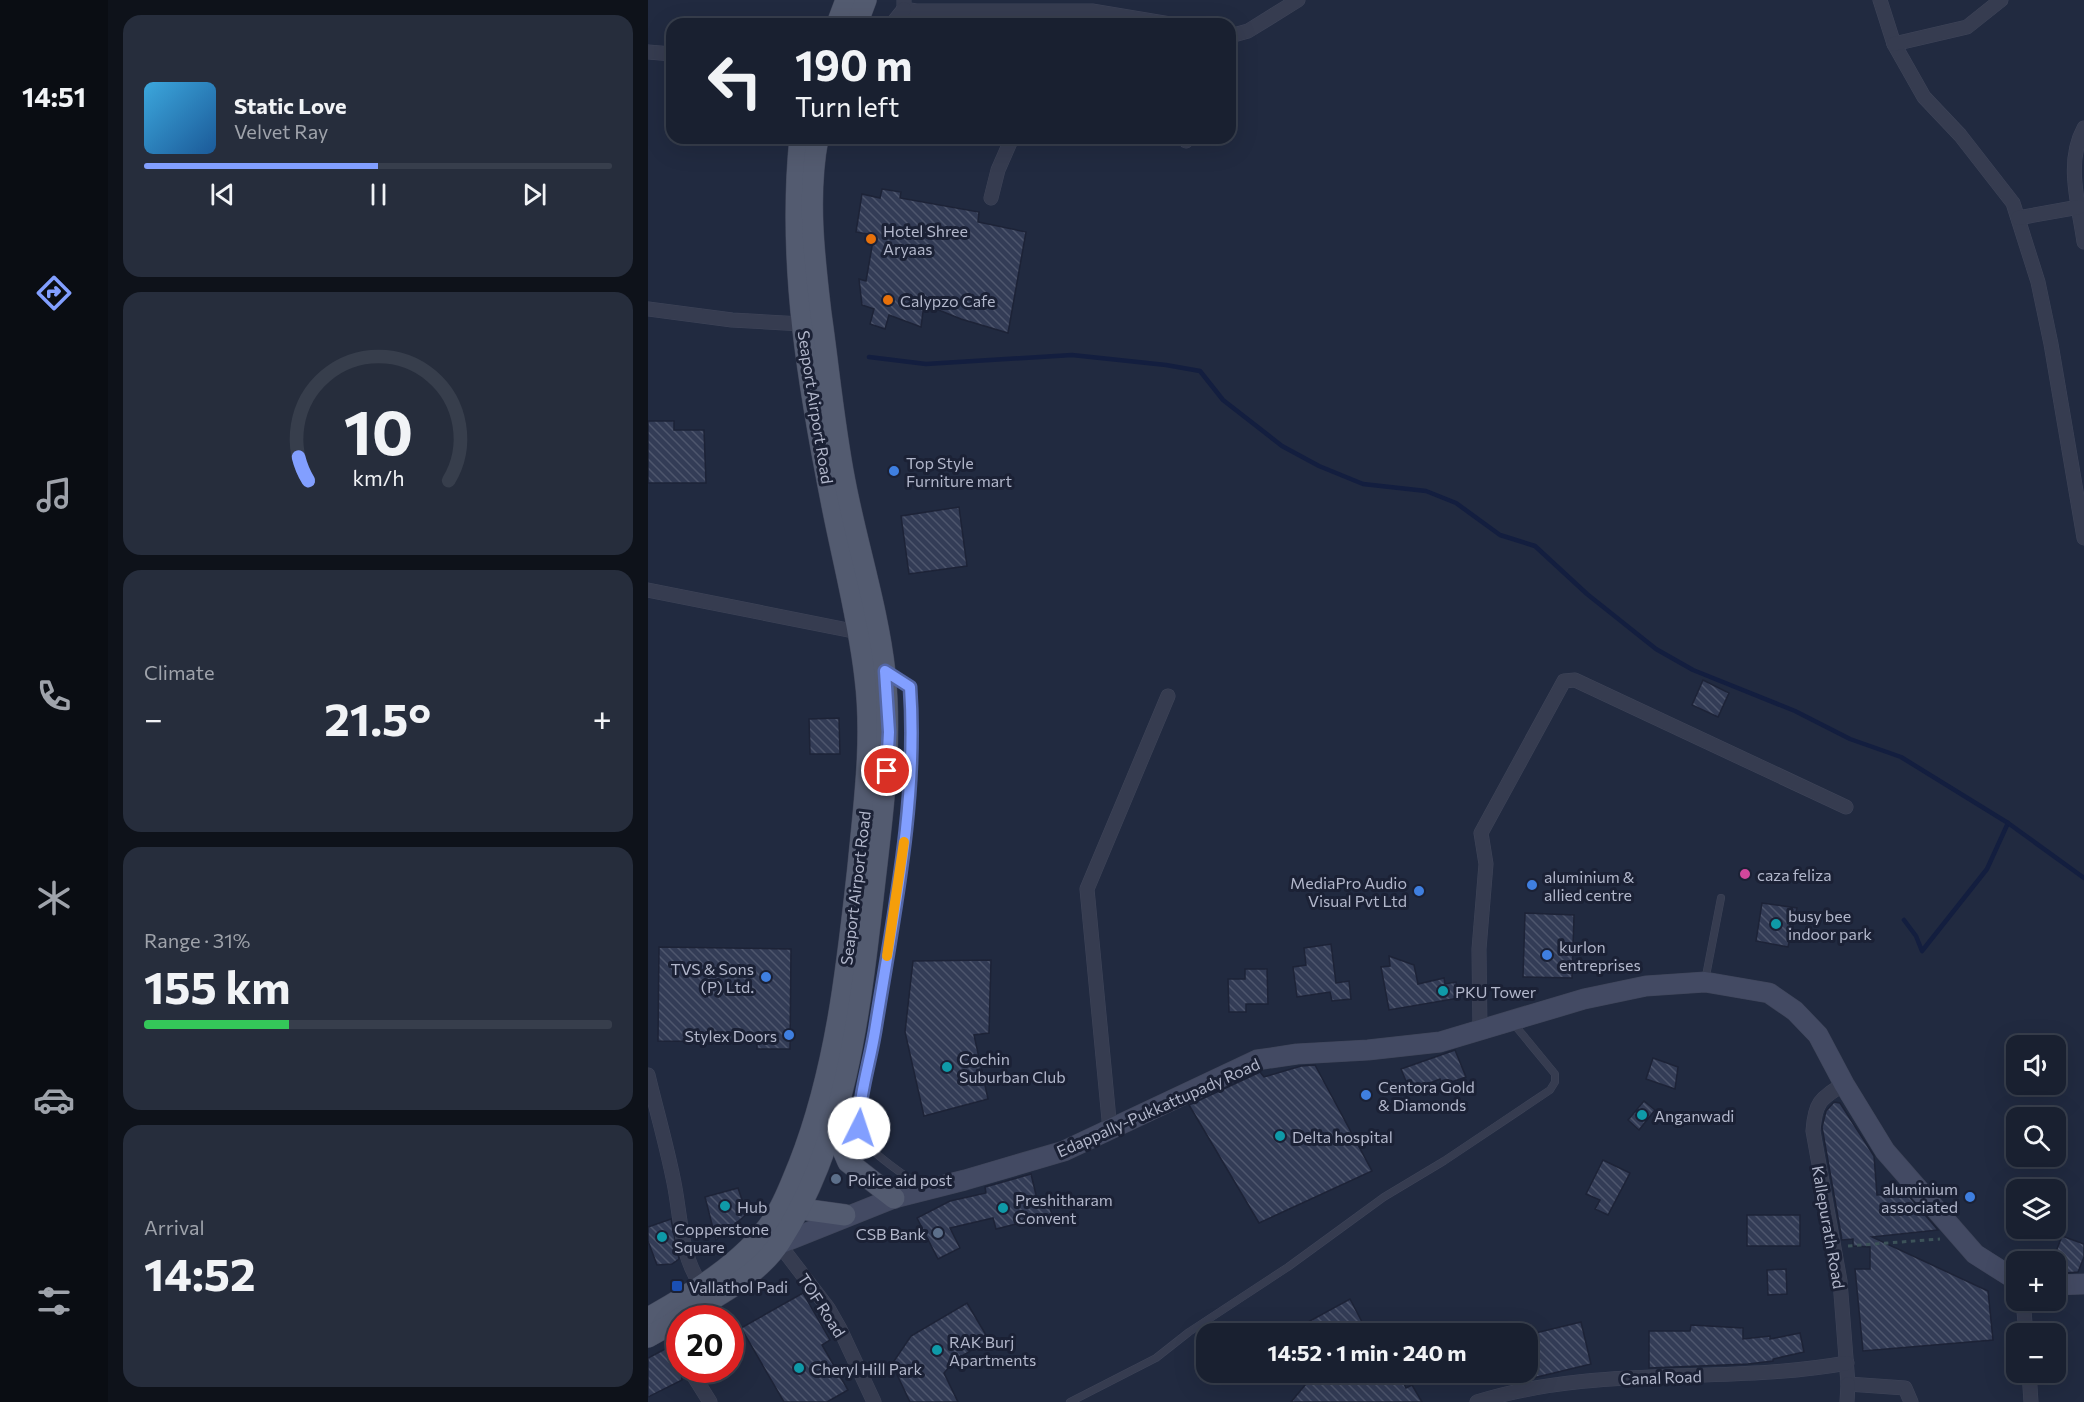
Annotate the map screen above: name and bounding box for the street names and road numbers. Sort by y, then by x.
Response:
street label: Seaport Airport Road [794,329,838,485]
street label: Seaport Airport Road [836,810,874,966]
street label: Edappally-Pukkattupady Road [1054,1054,1262,1160]
street label: Kallepurath Road [1809,1164,1849,1290]
street label: TOF Road [794,1269,850,1341]
street label: Canal Road [1620,1366,1702,1388]

